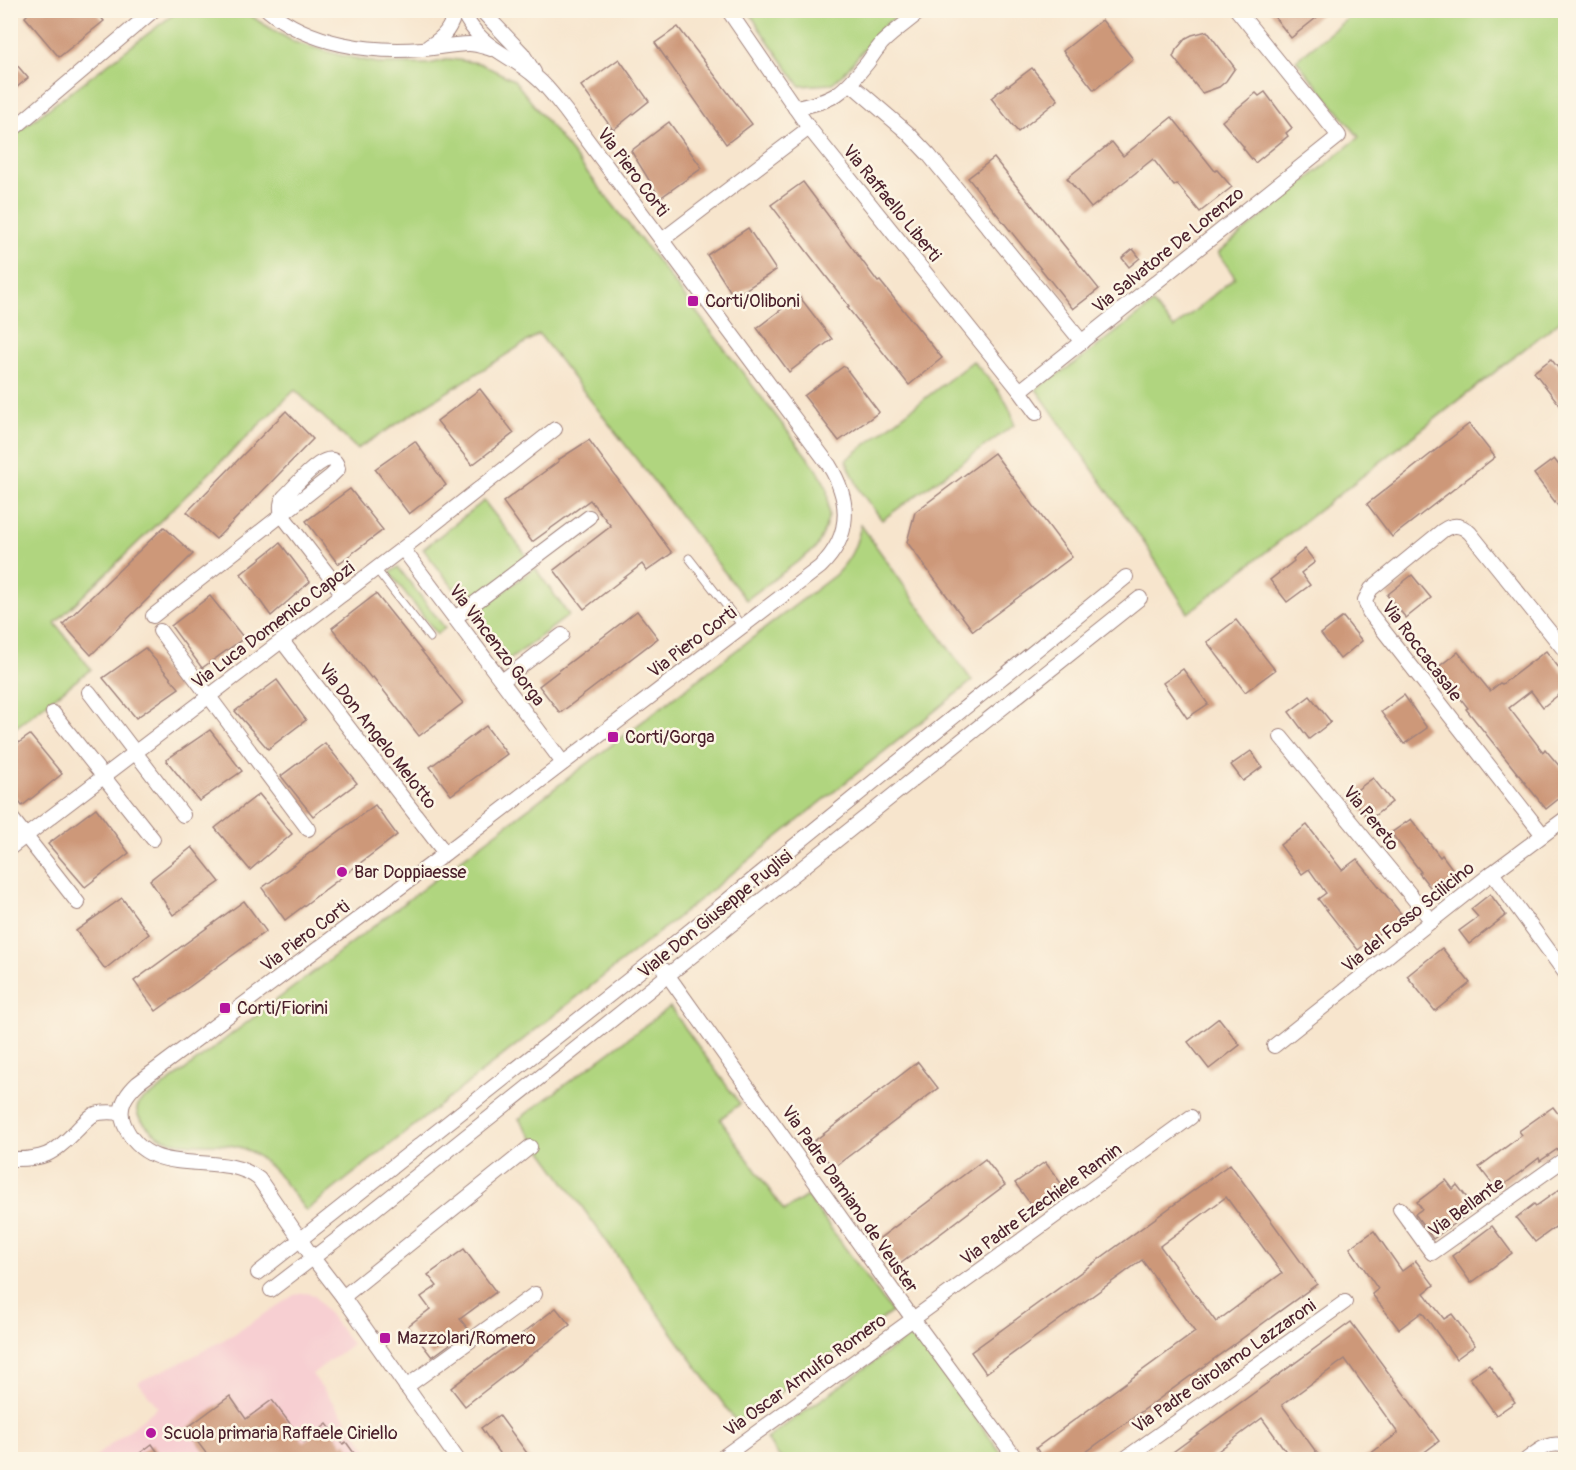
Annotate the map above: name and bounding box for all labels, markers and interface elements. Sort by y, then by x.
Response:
street label: Via Piero Corti [592,123,674,221]
street label: Via Raffaello Liberti [837,140,946,267]
street label: Via Salvatore De Lorenzo [1088,182,1249,319]
place label: Corti/Oliboni [705,290,800,313]
marker: Corti/Oliboni [686,294,700,308]
street label: Via Luca Domenico Capozi [187,557,359,694]
street label: Via Vincenzo Gorga [443,580,550,711]
street label: Via Roccacasale [1376,596,1467,706]
street label: Via Piero Corti [643,601,741,683]
street label: Via Don Angelo Melotto [314,659,442,814]
place label: Corti/Gorga [625,726,715,749]
marker: Corti/Gorga [606,730,620,744]
street label: Via Pereto [1337,781,1404,856]
street label: Viale Don Giuseppe Puglisi [633,845,797,984]
street label: Via del Fosso Scilicino [1337,857,1480,978]
place label: Bar Doppiaesse [354,861,467,884]
marker: Bar Doppiaesse [335,865,349,879]
street label: Via Piero Corti [256,895,354,977]
place label: Corti/Fiorini [237,997,328,1020]
marker: Corti/Fiorini [218,1001,232,1015]
street label: Via Padre Damiano de Veuster [776,1101,923,1298]
street label: Via Padre Ezechiele Ramin [956,1138,1127,1271]
street label: Via Bellante [1424,1172,1509,1243]
street label: Via Padre Girolamo Lazzaroni [1128,1294,1321,1439]
street label: Via Oscar Arnulfo Romero [720,1309,891,1442]
place label: Mazzolari/Romero [397,1327,536,1350]
marker: Mazzolari/Romero [378,1331,392,1345]
place label: Scuola primaria Raffaele Ciriello [163,1422,398,1445]
marker: Scuola primaria Raffaele Ciriello [144,1426,158,1440]

